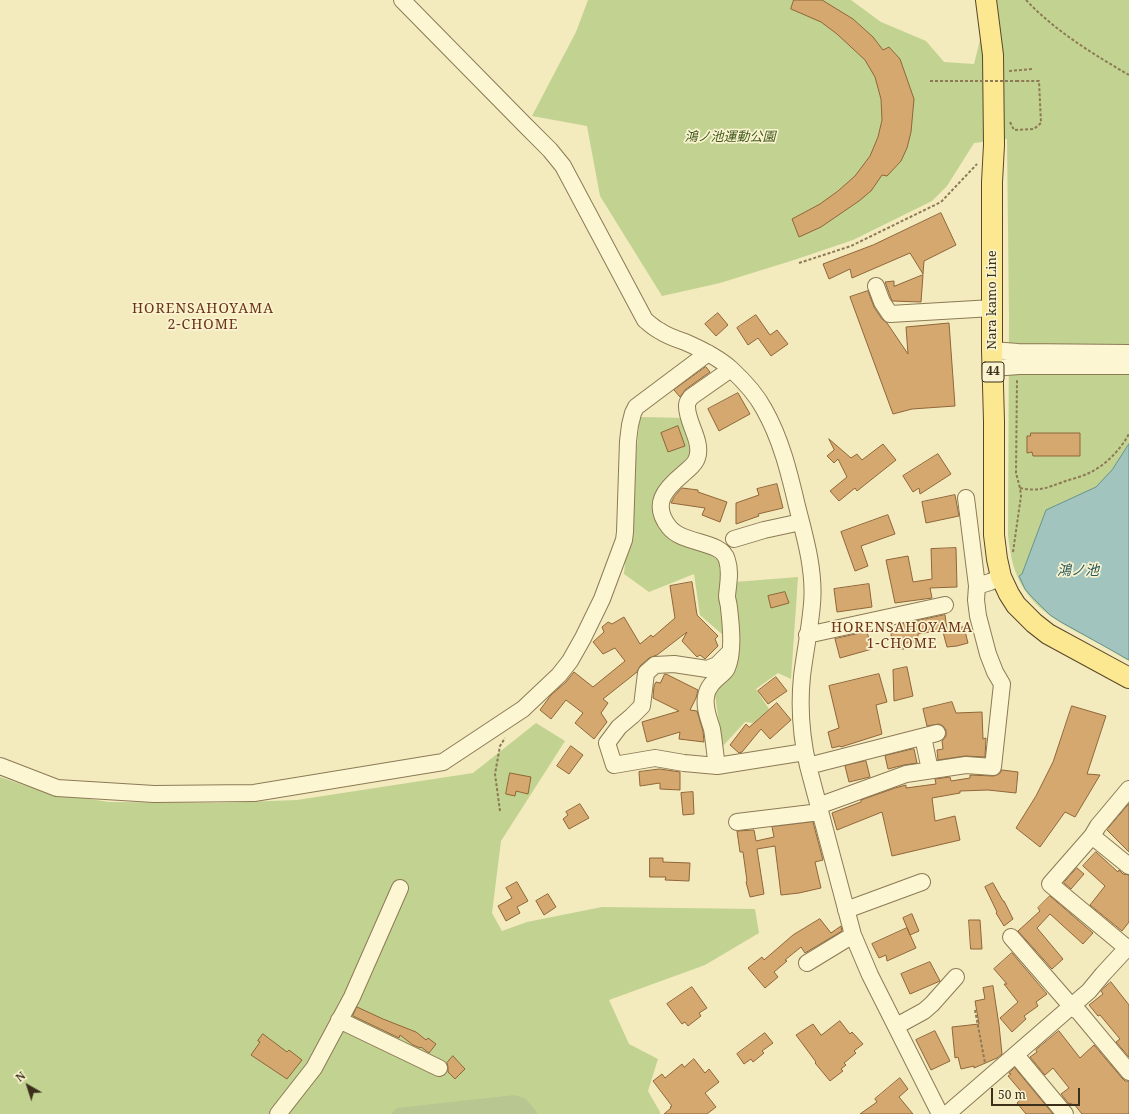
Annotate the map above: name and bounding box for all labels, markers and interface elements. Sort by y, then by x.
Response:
park label: 鴻ノ池運動公園 [685,129,775,145]
street label: Nara kamo Line [984,250,1000,350]
district label: HORENSAHOYAMA 2-CHOME [132,301,274,334]
road number: 44 [982,362,1004,382]
water label: 鴻ノ池 [1057,563,1099,579]
district label: HORENSAHOYAMA 1-CHOME [831,620,973,652]
north arrow [8,1066,48,1106]
text: N [12,1068,28,1085]
scale bar [993,1080,1082,1106]
text: 50 m [998,1086,1026,1103]

